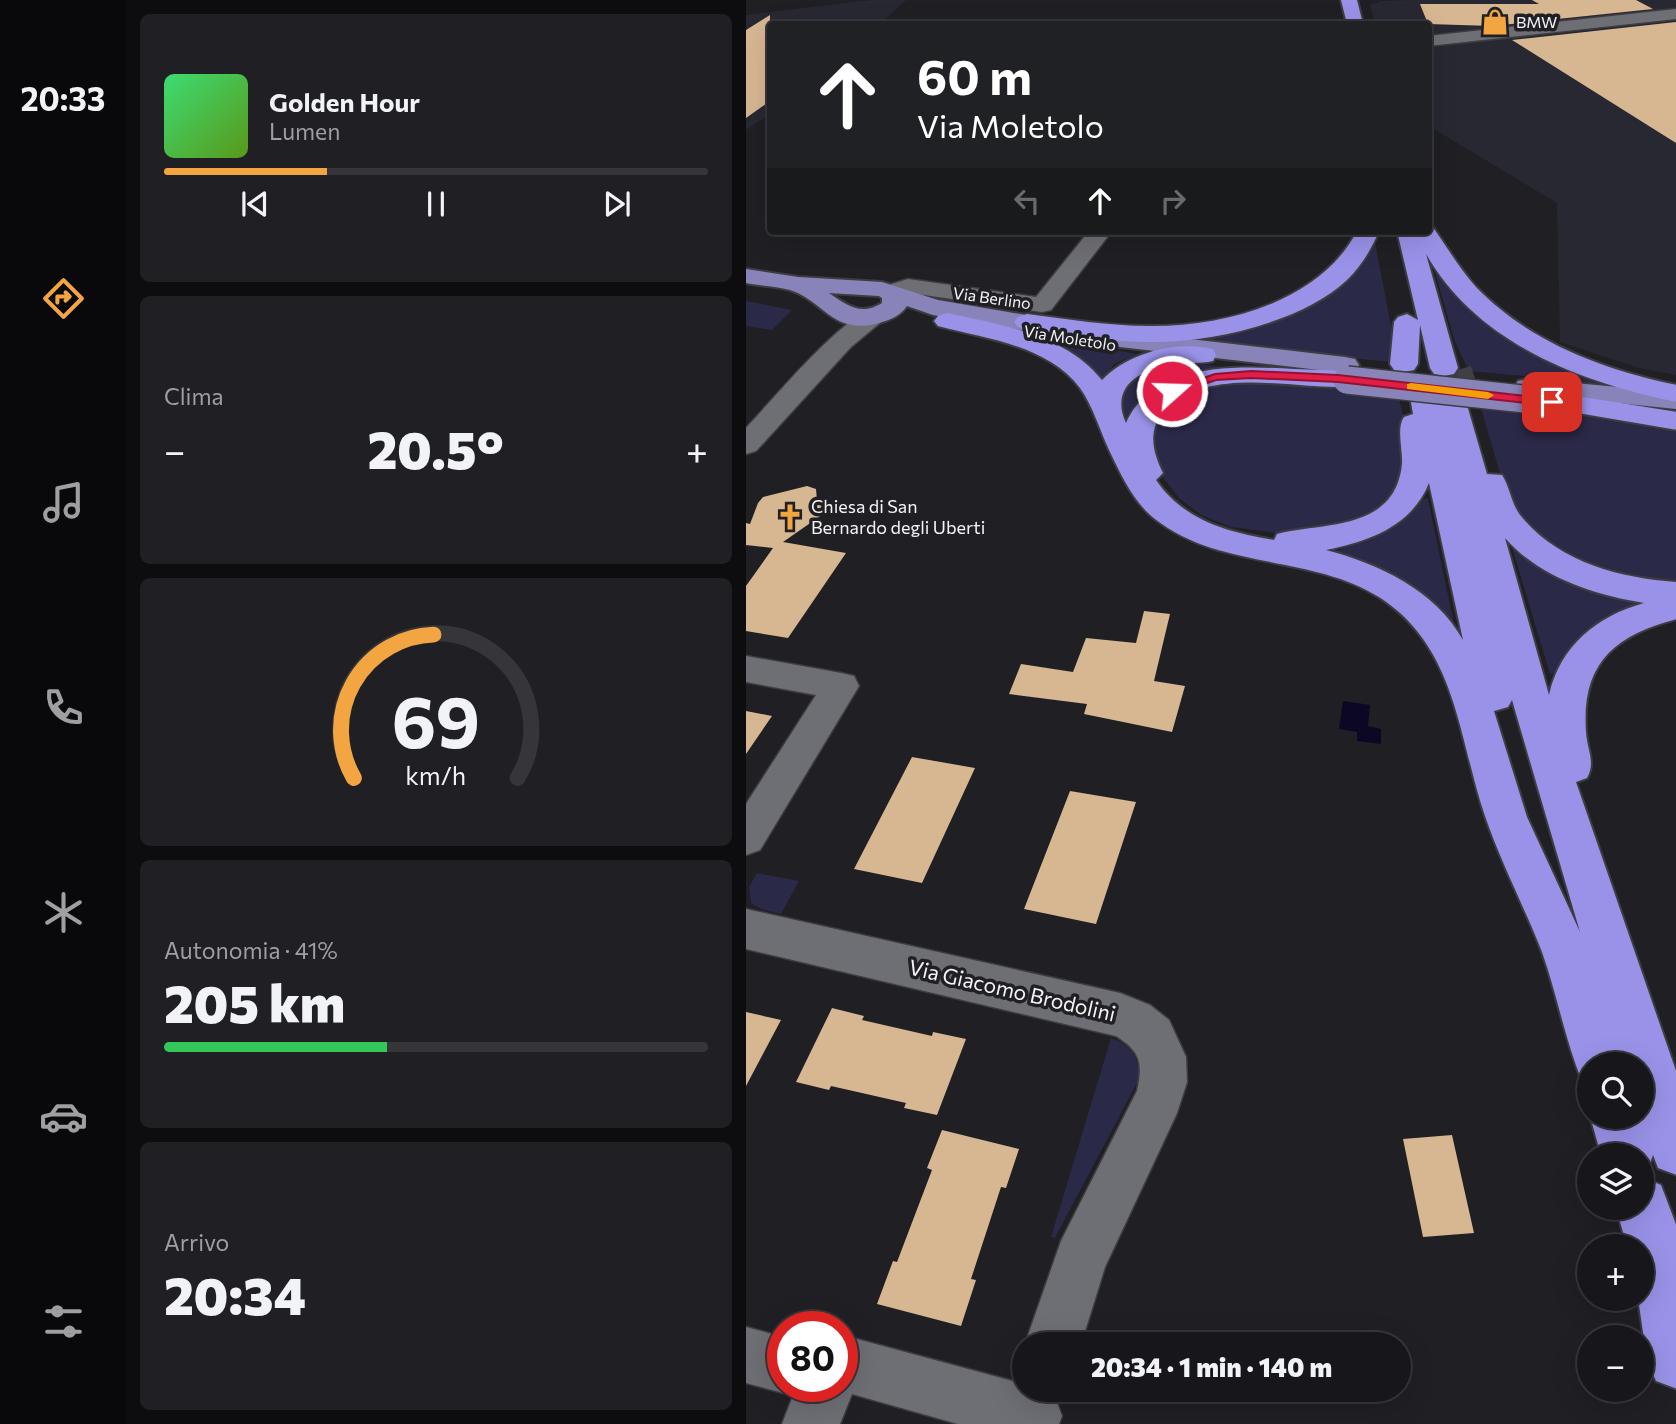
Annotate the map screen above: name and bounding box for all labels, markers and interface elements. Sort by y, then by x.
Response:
shop icon: BMW [1480,7,1510,37]
place label: BMW [1516,12,1557,31]
text: 60 m [917,45,1032,105]
icon: ahead [802,49,893,140]
text: 20:33 [21,78,105,118]
text: Golden Hour [269,86,420,117]
text: Via Moletolo [917,105,1104,145]
text: Lumen [269,117,340,145]
icon: left [1008,182,1046,220]
icon: ahead [1081,182,1119,220]
icon: right [1154,182,1192,220]
icon: previous [236,185,274,223]
icon: pause [417,185,455,223]
icon: next [598,185,636,223]
icon: directions [39,274,88,323]
street label: Via Berlino [952,283,1032,312]
street label: Via Moletolo [1022,321,1118,354]
position arrow [1135,354,1209,428]
pin [1522,372,1582,432]
text: Clima [164,382,224,410]
icon: arrive [1533,383,1571,421]
text: 20.5° [367,416,504,480]
text: − [164,426,186,473]
text: + [686,426,708,473]
icon: music [39,478,88,527]
place label: Chiesa di San Bernardo degli Uberti [811,495,985,538]
church icon: Chiesa di San Bernardo degli Uberti [775,502,805,532]
text: 69 [392,674,480,763]
icon: phone [39,683,88,732]
text: km/h [406,760,466,790]
icon: climate [39,888,88,937]
text: Autonomia · 41% [164,936,338,964]
street label: Via Giacomo Brodolini [907,954,1118,1025]
text: 205 km [164,970,345,1034]
map controls [1577,1052,1654,1402]
button: search [1577,1052,1654,1129]
icon: car [39,1092,88,1141]
button: layers [1577,1143,1654,1220]
text: Arrivo [164,1228,229,1256]
button: + [1577,1234,1654,1311]
text: 20:34 [164,1262,306,1326]
icon: filters [39,1297,88,1346]
speed limit sign: 80 [767,1311,858,1402]
button: − [1577,1325,1654,1402]
text: 20:34 · 1 min · 140 m [1091,1351,1332,1382]

